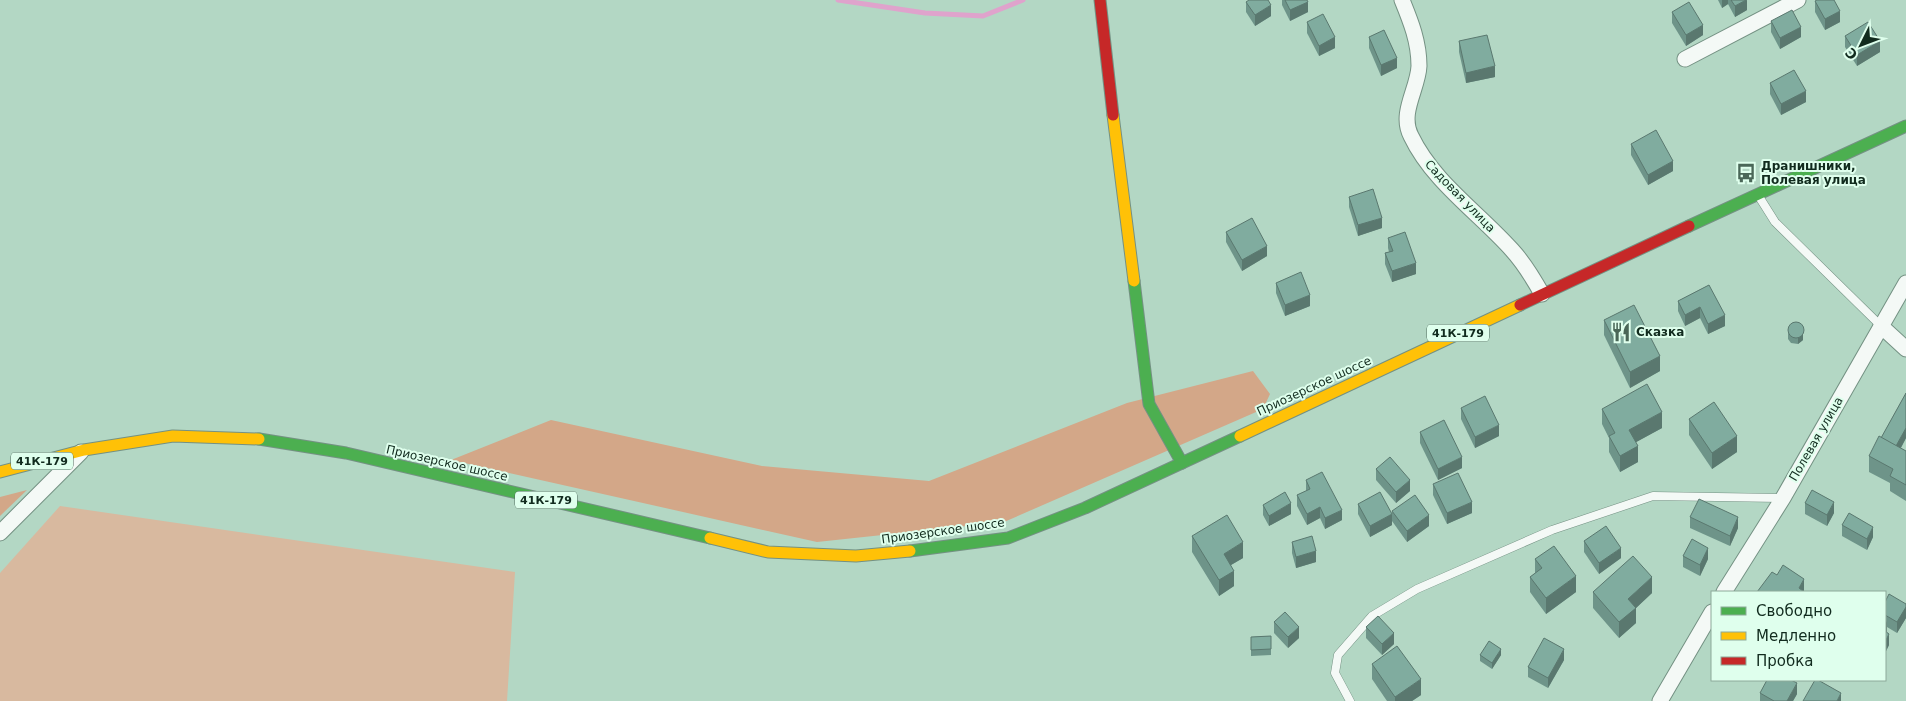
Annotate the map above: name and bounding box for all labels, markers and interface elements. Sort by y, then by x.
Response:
north arrow [1836,20,1886,70]
text: С [1842,45,1861,63]
street label: Садовая улица [1422,157,1498,235]
place label: Дранишники, Полевая улица [1761,159,1866,187]
bus stop icon: Дранишники, Полевая улица [1735,162,1757,184]
restaurant icon: Сказка [1610,321,1632,343]
road number: 41К-179 [1427,324,1489,342]
place label: Сказка [1636,325,1684,339]
street label: Приозерское шоссе [1255,353,1373,419]
street label: Полевая улица [1786,394,1846,484]
street label: Приозерское шоссе [385,442,509,484]
road number: 41К-179 [11,452,73,470]
road number: 41К-179 [515,492,577,508]
street label: Приозерское шоссе [880,515,1006,547]
legend [1711,591,1886,681]
text: Свободно [1756,602,1832,620]
text: Медленно [1756,627,1836,645]
text: Пробка [1756,652,1813,670]

